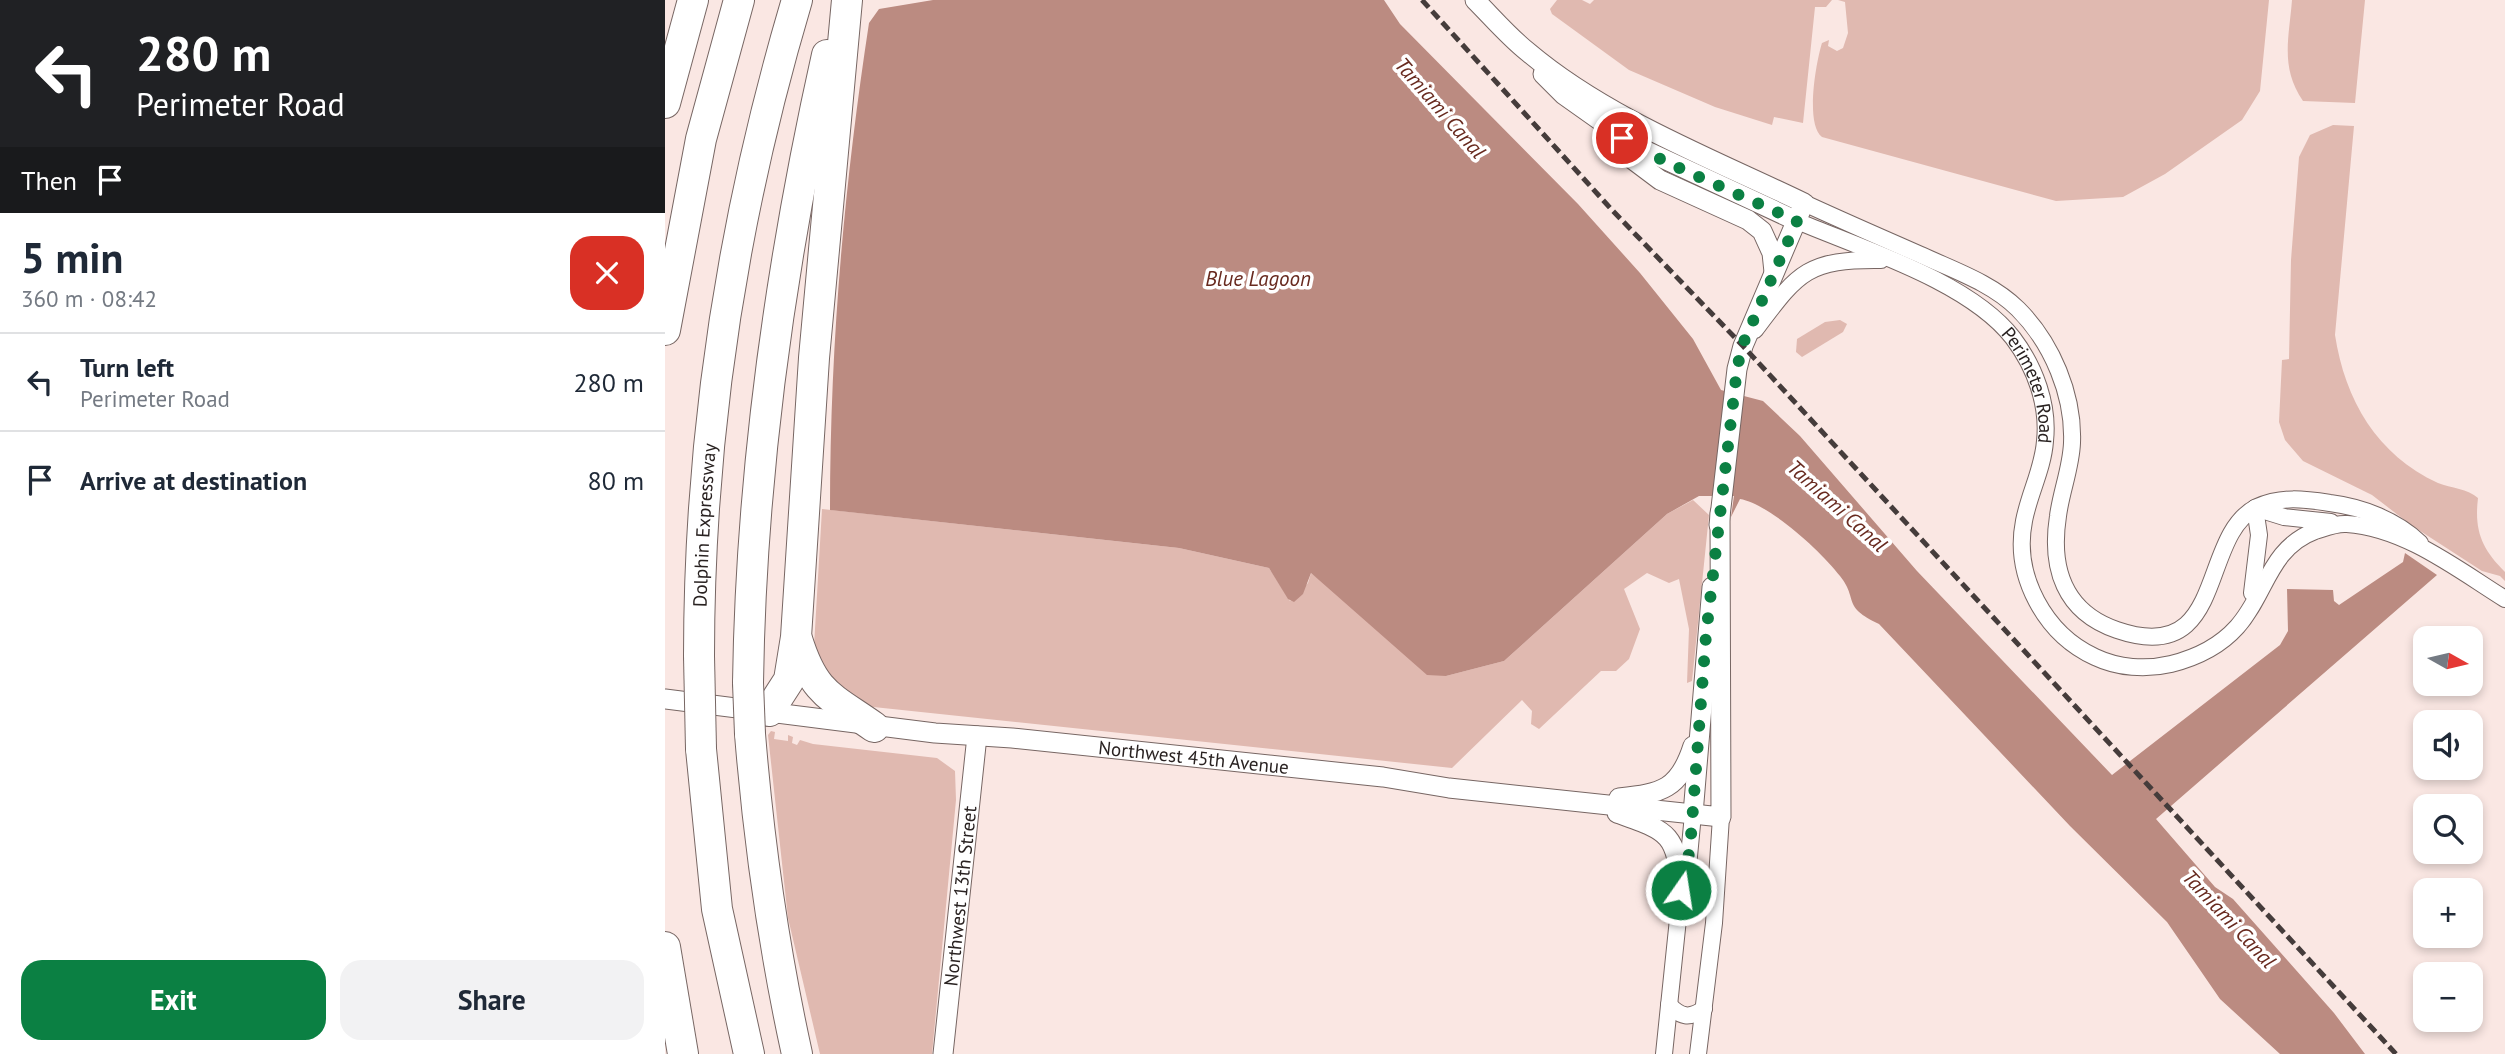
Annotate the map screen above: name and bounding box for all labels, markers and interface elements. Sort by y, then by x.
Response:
text: 280 m [136,21,271,85]
icon: left [21,28,112,119]
water label: Tamiami Canal [1389,51,1492,164]
text: Perimeter Road [136,83,345,125]
pin [1592,108,1652,168]
icon: arrive [1603,119,1641,157]
icon: arrive [91,161,129,199]
text: Then [21,164,77,197]
text: 5 min [21,230,123,285]
button: close [570,236,644,310]
water label: Blue Lagoon [1205,265,1311,292]
text: 360 m · 08:42 [21,284,157,313]
street label: Perimeter Road [1997,322,2058,444]
text: Turn left [80,351,174,384]
icon: left [21,363,59,401]
text: 280 m [573,366,644,399]
text: Perimeter Road [80,384,230,413]
street label: Dolphin Expressway [688,442,721,607]
water label: Tamiami Canal [1782,454,1893,558]
icon: arrive [21,461,59,499]
text: Arrive at destination [80,464,307,497]
text: 80 m [588,464,644,497]
north arrow [2413,626,2483,696]
map controls [2413,626,2483,1032]
button: sound [2413,710,2483,780]
street label: Northwest 45th Avenue [1097,735,1290,779]
button: search [2413,794,2483,864]
street label: Northwest 13th Street [938,804,982,987]
position arrow [1644,853,1718,927]
water label: Tamiami Canal [2177,864,2282,974]
button: + [2413,878,2483,948]
button: Exit [21,960,326,1040]
button: Share [340,960,644,1040]
button: − [2413,962,2483,1032]

